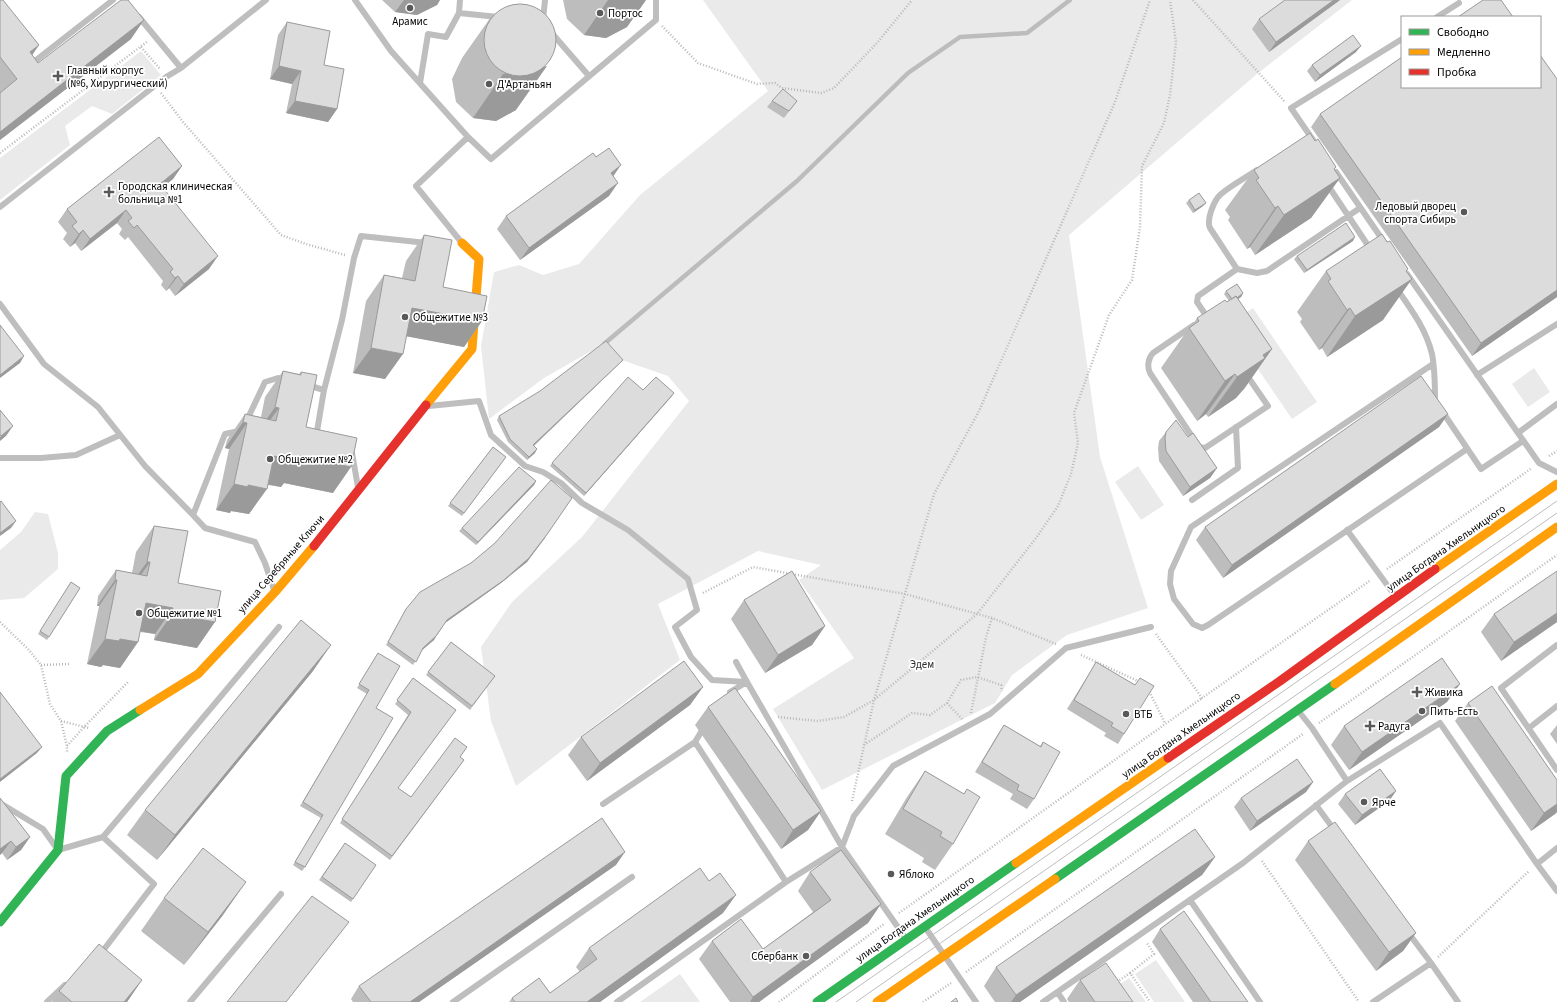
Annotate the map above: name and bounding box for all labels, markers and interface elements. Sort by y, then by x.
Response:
marker: Арамис [405,3,415,13]
place label: Портос [608,6,643,21]
marker: Портос [595,8,605,18]
place label: Арамис [392,14,428,29]
legend [1401,16,1541,88]
text: Свободно [1437,24,1489,41]
text: Медленно [1437,44,1491,61]
place label: Главный корпус (№6, Хирургический) [67,63,168,91]
text: Пробка [1437,64,1476,81]
marker: Главный корпус (№6, Хирургический) [52,70,64,82]
place label: Д'Артаньян [497,77,552,92]
marker: Д'Артаньян [484,79,494,89]
place label: Городская клиническая больница №1 [118,179,233,207]
marker: Городская клиническая больница №1 [103,186,115,198]
place label: Ледовый дворец спорта Сибирь [1375,199,1456,227]
marker: Ледовый дворец спорта Сибирь [1459,207,1469,217]
place label: Общежитие №3 [413,310,488,325]
marker: Общежитие №3 [400,312,410,322]
place label: Общежитие №2 [278,452,353,467]
marker: Общежитие №2 [265,454,275,464]
street label: улица Богдана Хмельницкого [1384,501,1508,595]
street label: улица Серебряные Ключи [234,512,328,616]
place label: Общежитие №1 [147,606,222,621]
marker: Общежитие №1 [134,608,144,618]
park label: Эдем [910,657,934,672]
place label: Живика [1425,685,1463,700]
marker: Живика [1412,687,1422,697]
street label: улица Богдана Хмельницкого [1119,688,1243,782]
place label: Пить-Есть [1430,704,1478,719]
marker: Пить-Есть [1417,706,1427,716]
place label: ВТБ [1134,707,1152,722]
marker: ВТБ [1121,709,1131,719]
place label: Радуга [1378,719,1410,734]
marker: Радуга [1365,721,1375,731]
place label: Ярче [1372,795,1396,810]
marker: Ярче [1359,797,1369,807]
place label: Яблоко [899,867,934,882]
marker: Яблоко [886,869,896,879]
street label: улица Богдана Хмельницкого [853,872,977,966]
place label: Сбербанк [751,949,799,964]
marker: Сбербанк [801,951,811,961]

